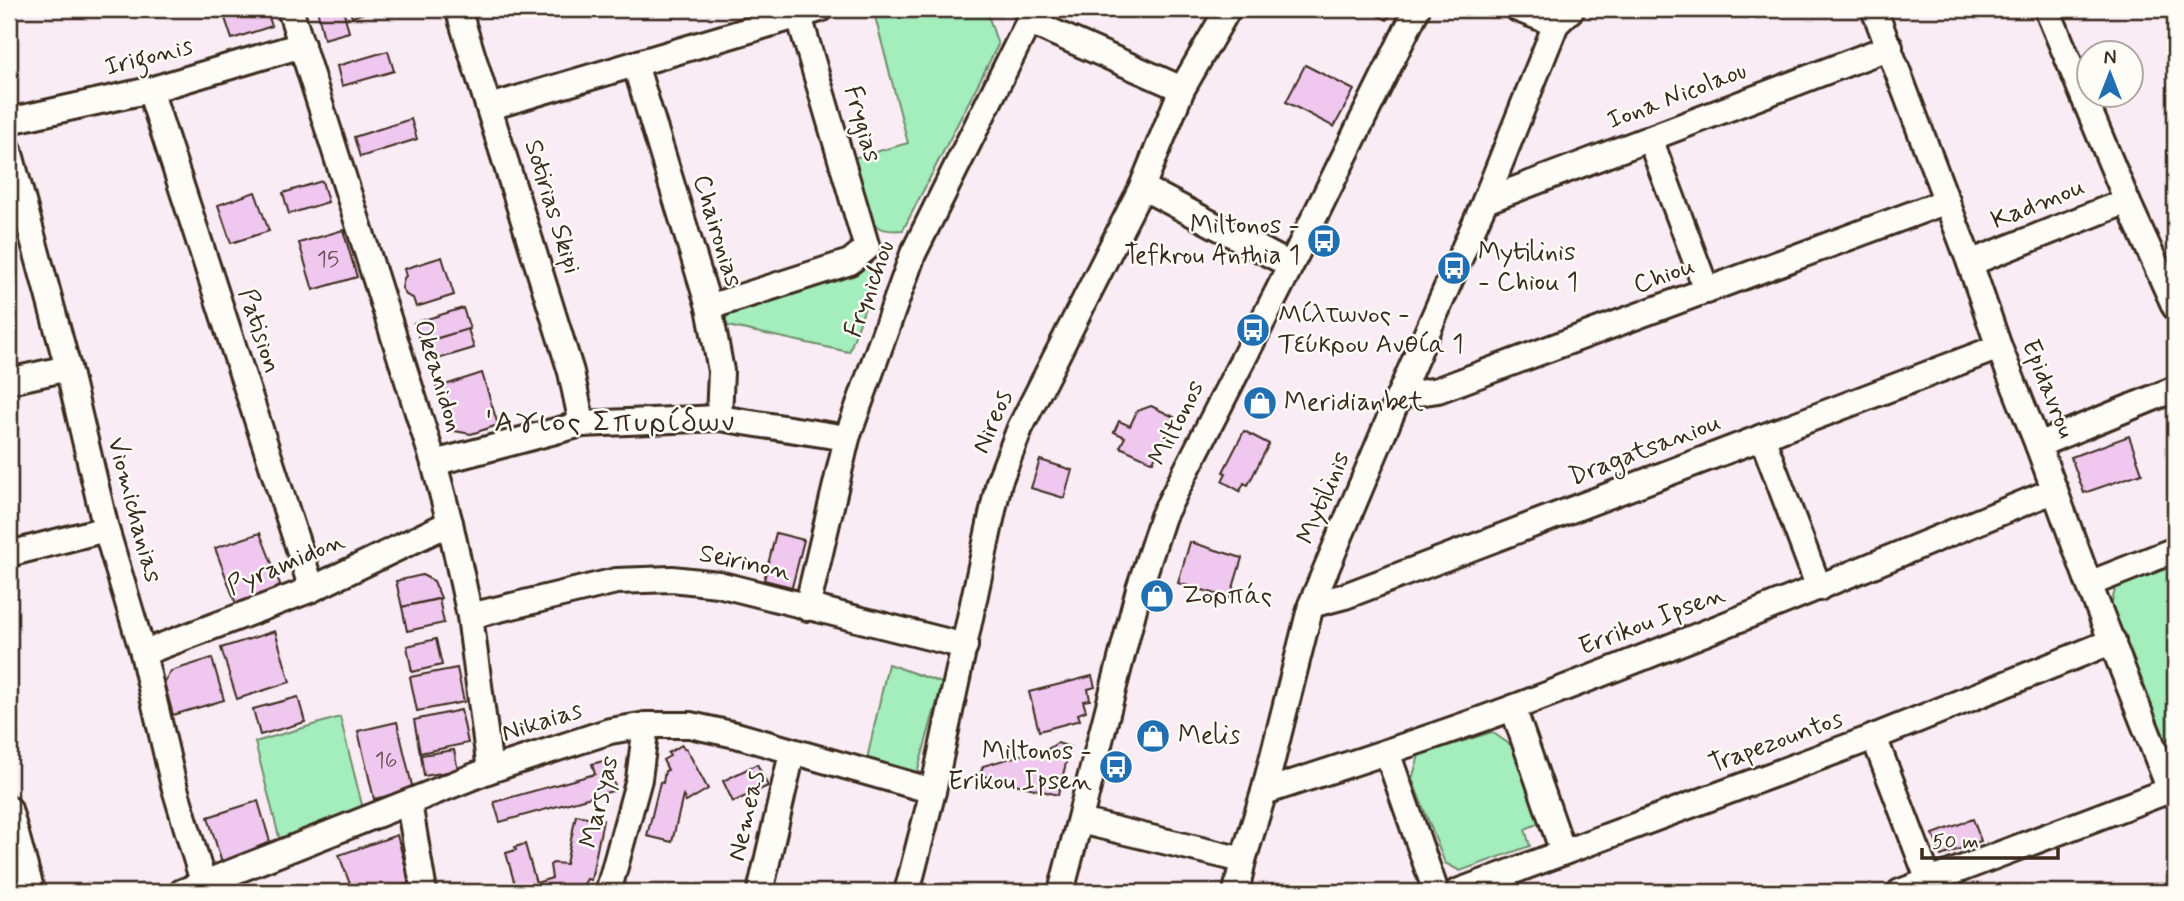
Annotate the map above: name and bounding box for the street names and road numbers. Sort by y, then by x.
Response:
street label: Irigonis [101,29,197,88]
street label: Iona Nicolaou [1602,54,1752,138]
street label: Frygias [835,82,889,166]
street label: Sotirias Skipi [515,136,589,278]
street label: Kadmou [1986,170,2090,238]
street label: Chaironias [684,171,750,291]
street label: Frynichou [837,236,903,342]
street label: Chiou [1629,249,1699,303]
street label: Patision [229,284,289,378]
street label: Okeanidon [405,316,471,436]
street label: Epidavrou [2013,335,2083,443]
street label: Miltonos [1141,375,1213,471]
street label: Nireos [964,385,1022,459]
street label: Dragatsaniou [1564,405,1727,496]
street label: Viomichanias [98,433,170,587]
street label: Mytilinis [1289,446,1359,550]
street label: Pyramidon [222,524,350,604]
street label: Seirinon [696,537,794,589]
street label: Errikou Ipsen [1574,578,1730,664]
street label: Nikaias [497,693,587,751]
street label: Trapezountos [1704,702,1848,782]
street label: Marsyas [572,752,628,852]
street label: Nemeas [720,767,774,865]

